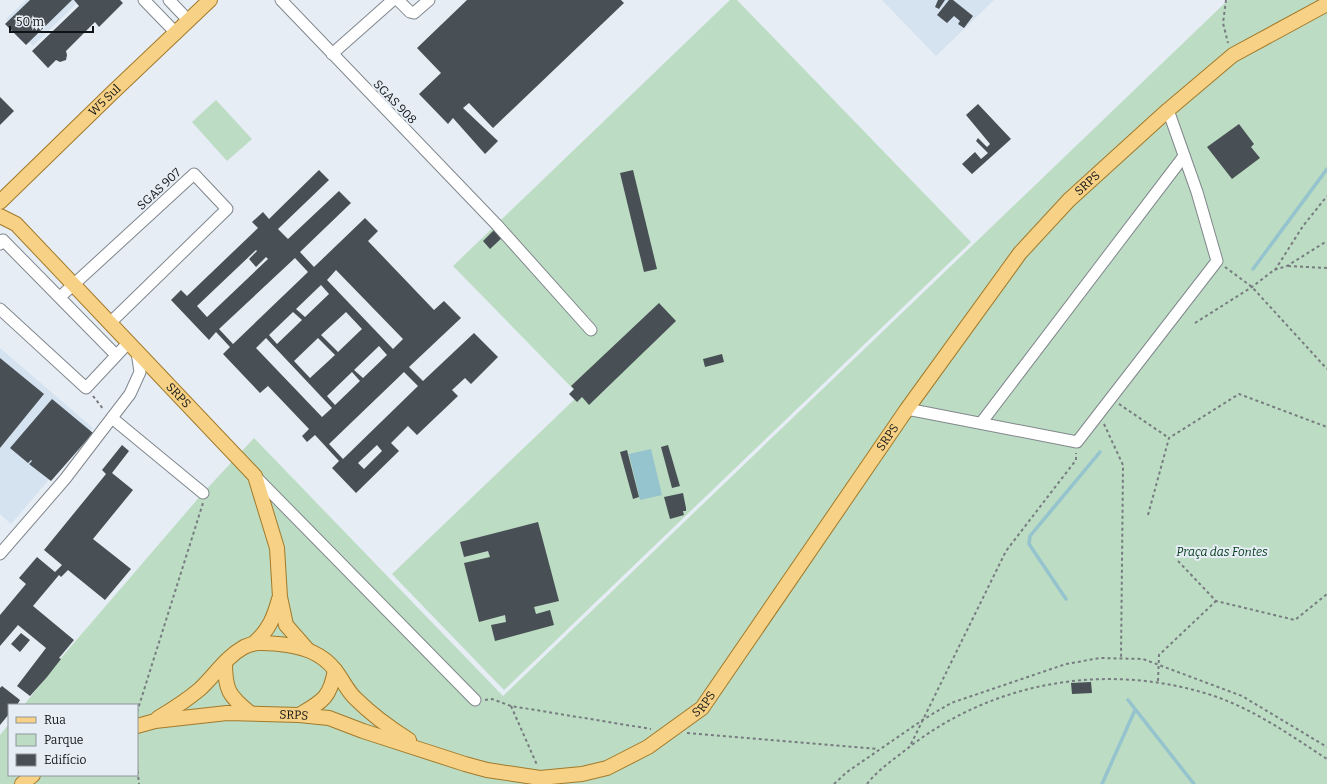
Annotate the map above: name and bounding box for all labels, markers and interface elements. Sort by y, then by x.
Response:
scale bar [10,8,93,34]
text: 50 m [16,15,45,29]
street label: SGAS 908 [371,77,419,127]
street label: W5 Sul [86,81,124,119]
street label: SGAS 907 [134,165,184,213]
street label: SRPS [1072,168,1103,198]
street label: SRPS [163,380,194,411]
street label: SRPS [874,421,902,453]
park label: Praça das Fontes [1176,545,1268,559]
street label: SRPS [689,689,718,720]
legend [8,704,138,776]
street label: SRPS [279,707,309,723]
text: Rua [44,713,66,727]
text: Parque [44,733,83,747]
text: Edifício [44,753,86,767]

